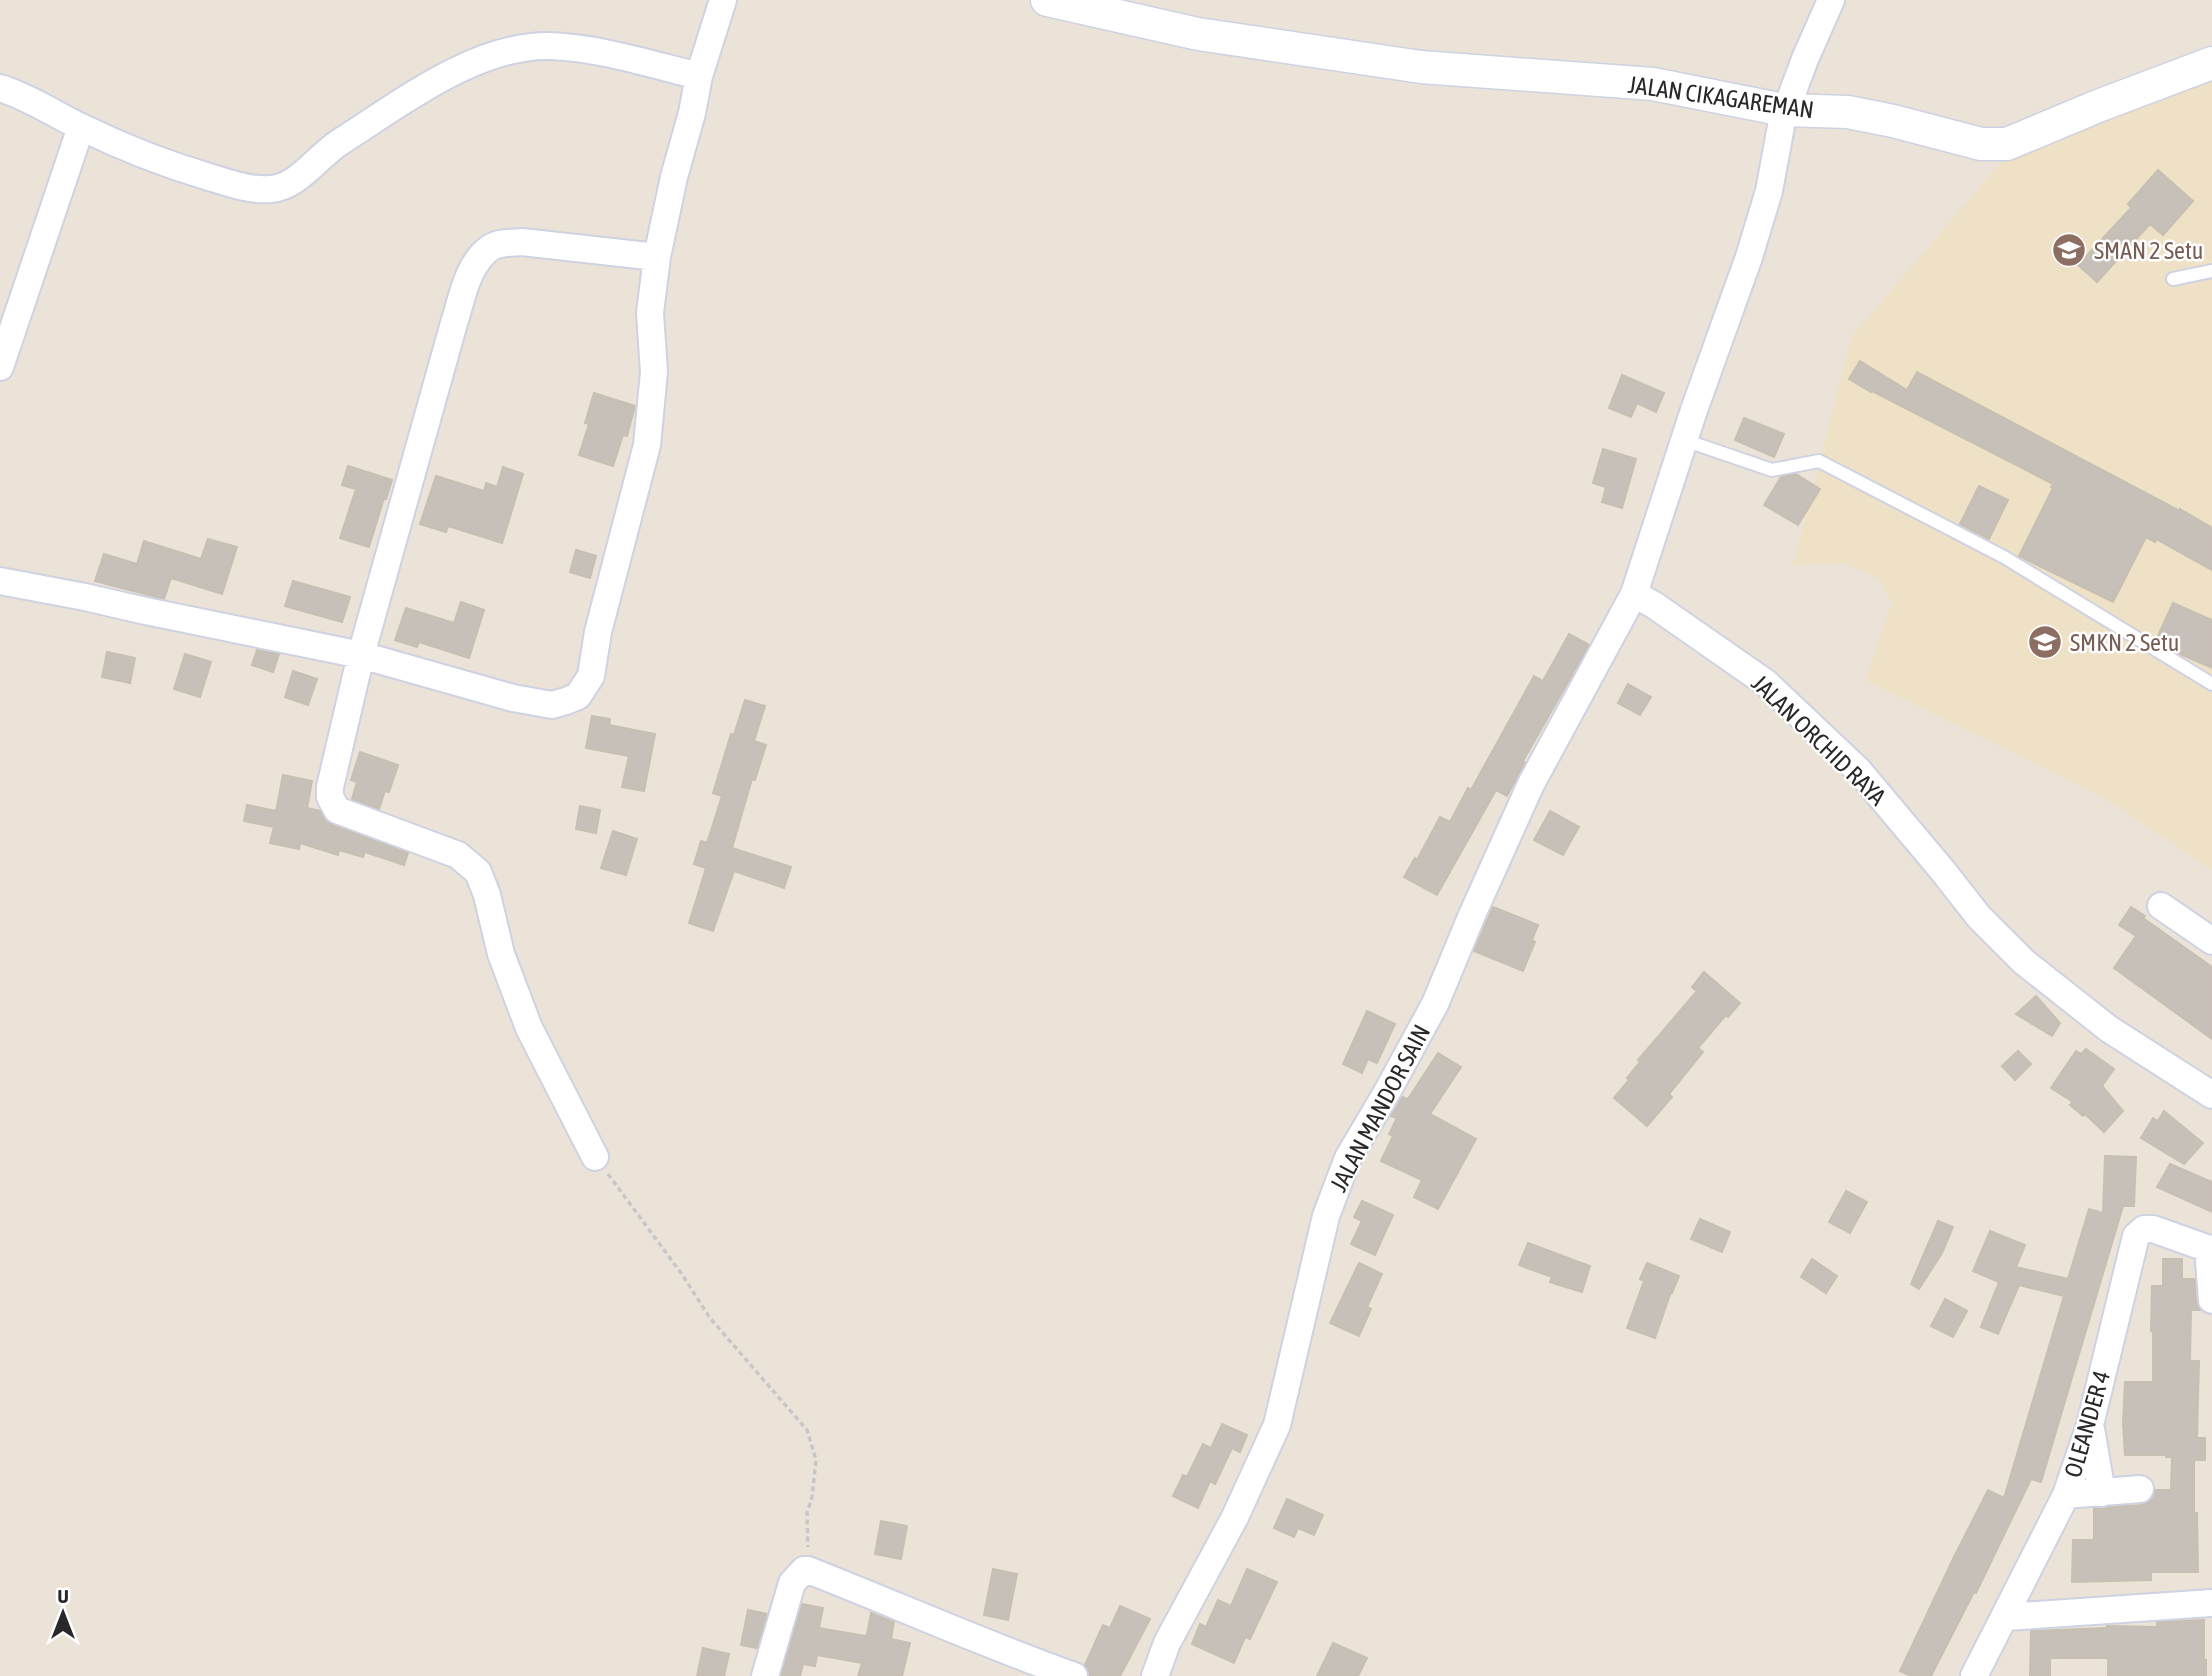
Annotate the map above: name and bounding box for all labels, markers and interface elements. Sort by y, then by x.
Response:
street label: JALAN CIKAGAREMAN [1626,71,1816,123]
school or university icon: SMAN 2 Setu [2050,231,2088,269]
place label: SMAN 2 Setu [2094,237,2203,264]
school or university icon: SMKN 2 Setu [2026,623,2064,661]
place label: SMKN 2 Setu [2070,629,2179,656]
street label: JALAN ORCHID RAYA [1747,669,1892,811]
street label: JALAN MANDOR SAIN [1325,1020,1435,1196]
street label: OLEANDER 4 [2059,1368,2115,1480]
north arrow [28,1578,98,1648]
text: U [57,1585,69,1607]

